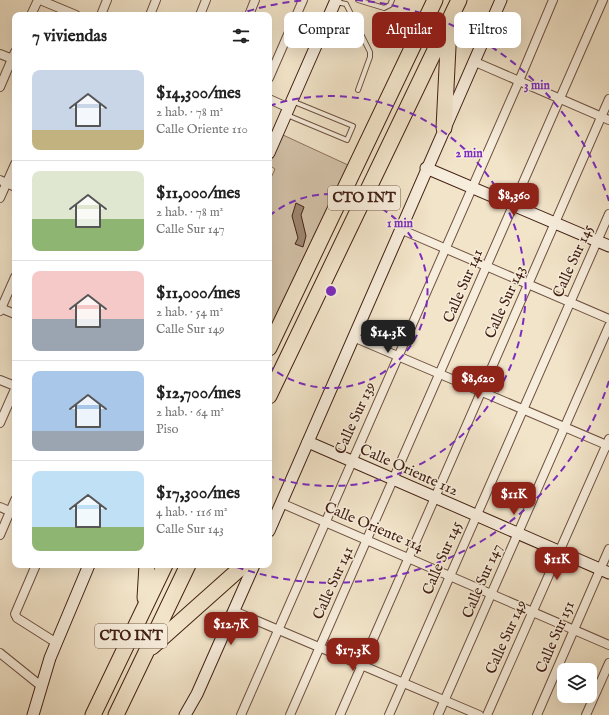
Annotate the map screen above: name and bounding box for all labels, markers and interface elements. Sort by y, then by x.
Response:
chip: Comprar [284,12,364,48]
chip: Alquilar [372,12,446,48]
chip: Filtros [454,12,521,48]
icon: filters [230,25,252,47]
text: 7 viviendas [32,26,107,47]
text: 3 min [524,78,551,93]
text: $14,300/mes [156,83,241,104]
icon: home [64,86,112,134]
text: 2 hab. · 78 m² [156,104,223,121]
text: Calle Oriente 110 [156,121,248,138]
text: 2 min [455,146,483,161]
text: $11,000/mes [156,183,240,204]
pin: $8,360 [481,183,547,217]
road number: CTO INT [328,186,400,210]
icon: home [64,187,112,235]
text: $8,360 [498,187,530,204]
text: 2 hab. · 78 m² [156,204,223,221]
text: 1 min [387,216,414,231]
text: Calle Sur 147 [156,221,225,238]
street label: Calle Sur 145 [548,221,598,301]
street label: Calle Sur 141 [439,246,487,326]
street label: Calle Sur 143 [480,262,530,342]
text: $11,000/mes [156,283,240,304]
centre of rings [324,284,338,298]
icon: home [64,287,112,335]
text: 2 hab. · 54 m² [156,304,223,321]
pin: $14.3K [355,320,421,354]
text: Calle Sur 149 [156,321,225,338]
text: $14.3K [370,324,406,341]
pin: $8,620 [445,366,511,400]
text: $8,620 [461,370,495,387]
street label: Calle Sur 139 [331,379,379,457]
text: $12,700/mes [156,383,241,404]
icon: home [64,387,112,435]
text: 2 hab. · 64 m² [156,404,224,421]
text: Piso [156,421,179,438]
street label: Calle Oriente 112 [357,440,461,500]
pin: $11K [490,482,538,516]
text: $17,300/mes [156,483,240,504]
text: $11K [501,486,527,503]
icon: home [64,487,112,535]
street label: Calle Oriente 114 [321,498,427,557]
text: 4 hab. · 116 m² [156,504,228,521]
street label: Calle Sur 145 [418,518,466,598]
text: Calle Sur 143 [156,521,224,538]
street label: Calle Sur 147 [458,541,506,621]
street label: Calle Sur 141 [308,543,358,623]
pin: $11K [533,547,581,581]
text: $11K [544,551,570,568]
street label: Calle Sur 149 [481,597,531,677]
street label: Calle Sur 151 [531,598,579,676]
pin: $12.7K [198,612,264,646]
text: $12.7K [213,616,249,633]
road number: CTO INT [95,624,167,648]
pin: $17.3K [320,638,386,672]
text: $17.3K [335,642,371,659]
map controls [557,663,597,703]
button: layers [557,663,597,703]

